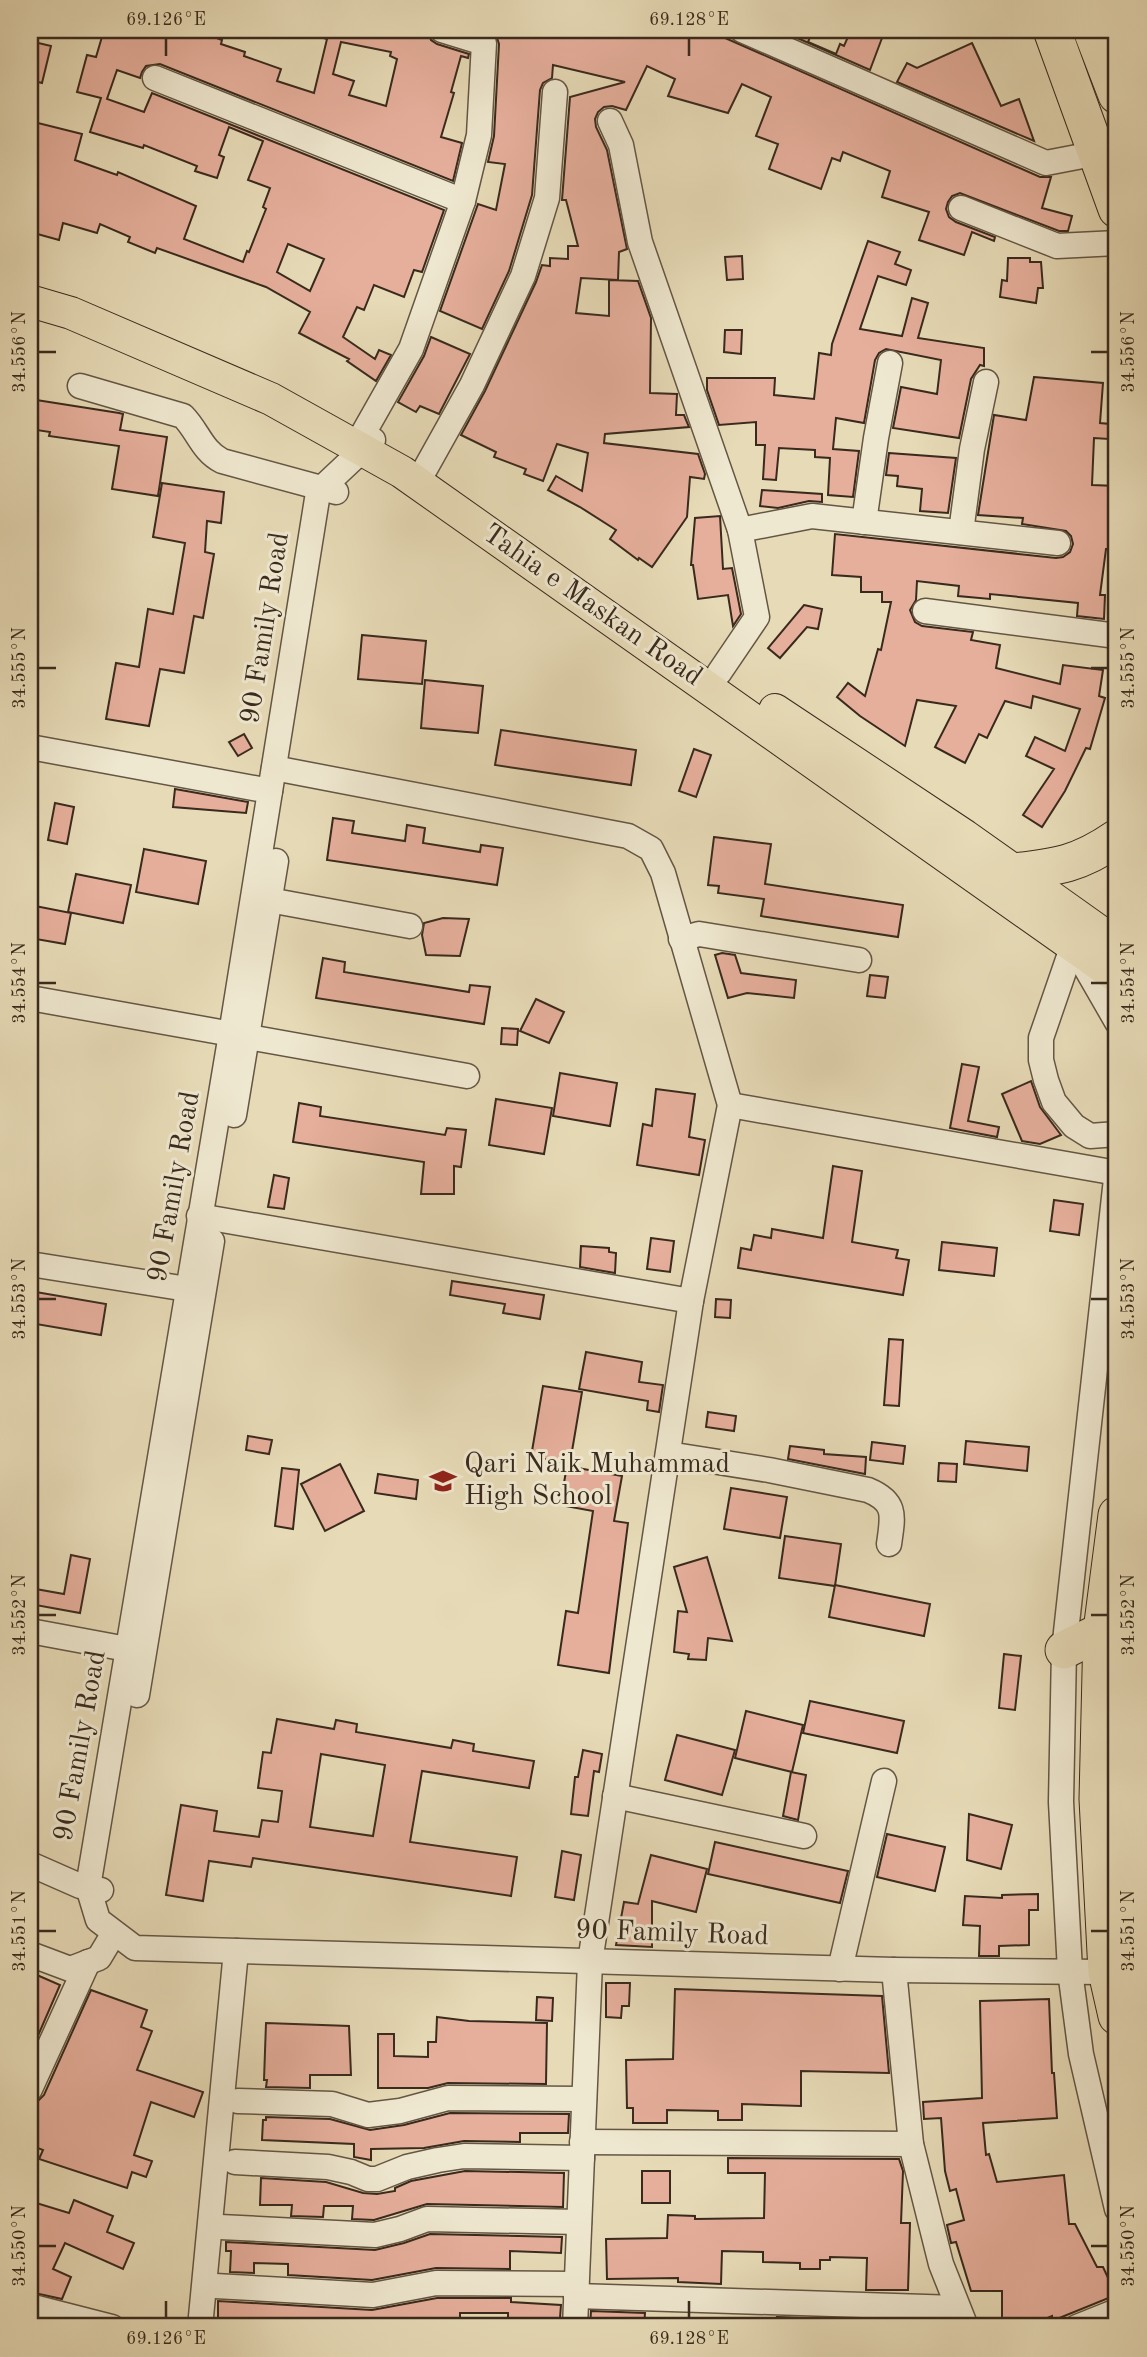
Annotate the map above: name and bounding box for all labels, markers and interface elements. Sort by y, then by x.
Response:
text: 69.126°E [126,11,206,29]
text: 69.128°E [649,11,729,29]
text: 34.556°N [11,311,29,393]
text: 34.556°N [1120,311,1138,393]
street label: Tahia e Maskan Road [477,520,707,692]
street label: 90 Family Road [237,530,295,726]
text: 34.555°N [11,627,29,709]
text: 34.555°N [1120,627,1138,709]
text: 34.554°N [11,942,29,1024]
text: 34.554°N [1120,942,1138,1024]
street label: 90 Family Road [144,1089,206,1285]
text: 34.553°N [11,1258,29,1340]
text: 34.553°N [1120,1258,1138,1340]
place label: Qari Naik Muhammad High School [464,1451,730,1511]
school or university icon: Qari Naik Muhammad High School [428,1466,458,1496]
text: 34.552°N [11,1574,29,1656]
text: 34.552°N [1120,1574,1138,1656]
street label: 90 Family Road [50,1648,112,1844]
text: 34.551°N [11,1890,29,1972]
text: 34.551°N [1120,1890,1138,1972]
street label: 90 Family Road [575,1917,769,1951]
text: 34.550°N [11,2205,29,2287]
text: 34.550°N [1120,2205,1138,2287]
text: 69.126°E [126,2330,206,2348]
text: 69.128°E [649,2330,729,2348]

